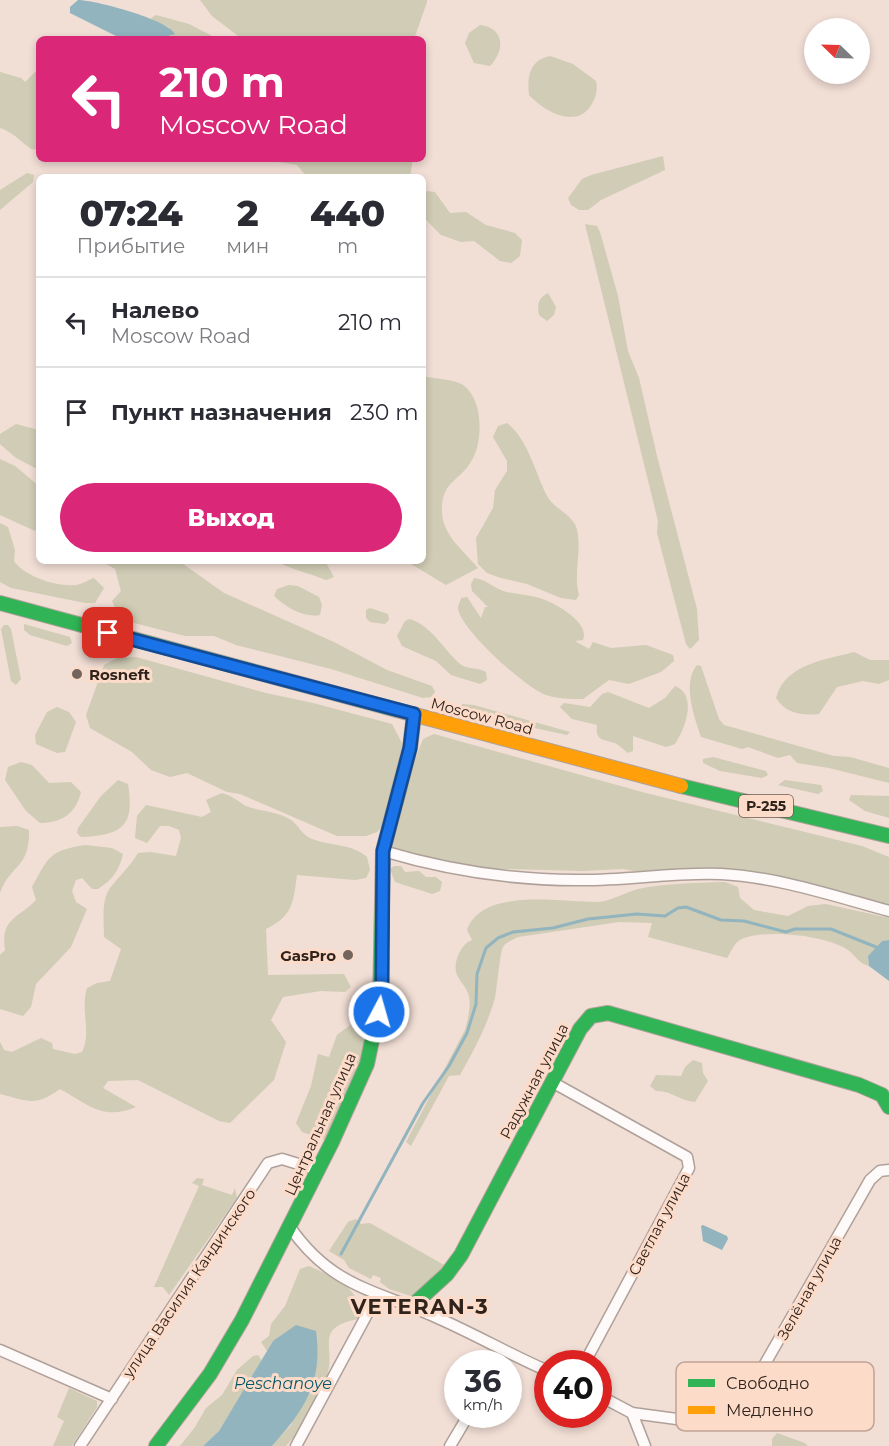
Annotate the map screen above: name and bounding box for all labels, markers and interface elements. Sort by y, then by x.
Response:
north arrow [804,18,870,84]
map controls [804,18,870,84]
text: 210 m [159,56,285,108]
icon: left [60,60,138,138]
text: Moscow Road [159,108,348,141]
text: 07:24 [79,191,183,235]
text: 2 [237,191,258,235]
text: 440 [310,191,385,235]
text: Прибытие [77,234,185,258]
text: мин [226,234,269,258]
text: m [337,234,358,258]
text: Налево [111,297,199,324]
icon: left [60,306,93,339]
text: 210 m [338,309,402,336]
text: Moscow Road [111,324,251,348]
icon: arrive [60,396,93,429]
text: Пункт назначения [111,399,332,426]
text: 230 m [350,399,419,426]
button: Выход [60,483,402,552]
pin [82,607,133,658]
icon: arrive [91,616,124,649]
place label: Rosneft [89,665,151,684]
marker: Rosneft [70,667,84,681]
street label: Moscow Road [429,693,535,739]
road number: Р-255 [739,795,793,817]
place label: GasPro [280,946,336,965]
marker: GasPro [341,948,355,962]
position arrow [347,980,411,1044]
street label: Радужная улица [496,1020,572,1142]
street label: Центральная улица [280,1050,360,1198]
street label: Светлая улица [624,1169,694,1279]
street label: улица Василия Кандинского [118,1185,260,1382]
street label: Зелёная улица [773,1233,845,1343]
district label: VETERAN-3 [350,1294,489,1319]
speed limit sign: 40 [534,1350,612,1428]
legend [676,1362,874,1431]
text: 36 [465,1363,501,1400]
water label: Peschanoye [234,1374,332,1393]
text: Свободно [726,1374,809,1393]
text: km/h [463,1395,503,1414]
text: Медленно [726,1401,813,1420]

